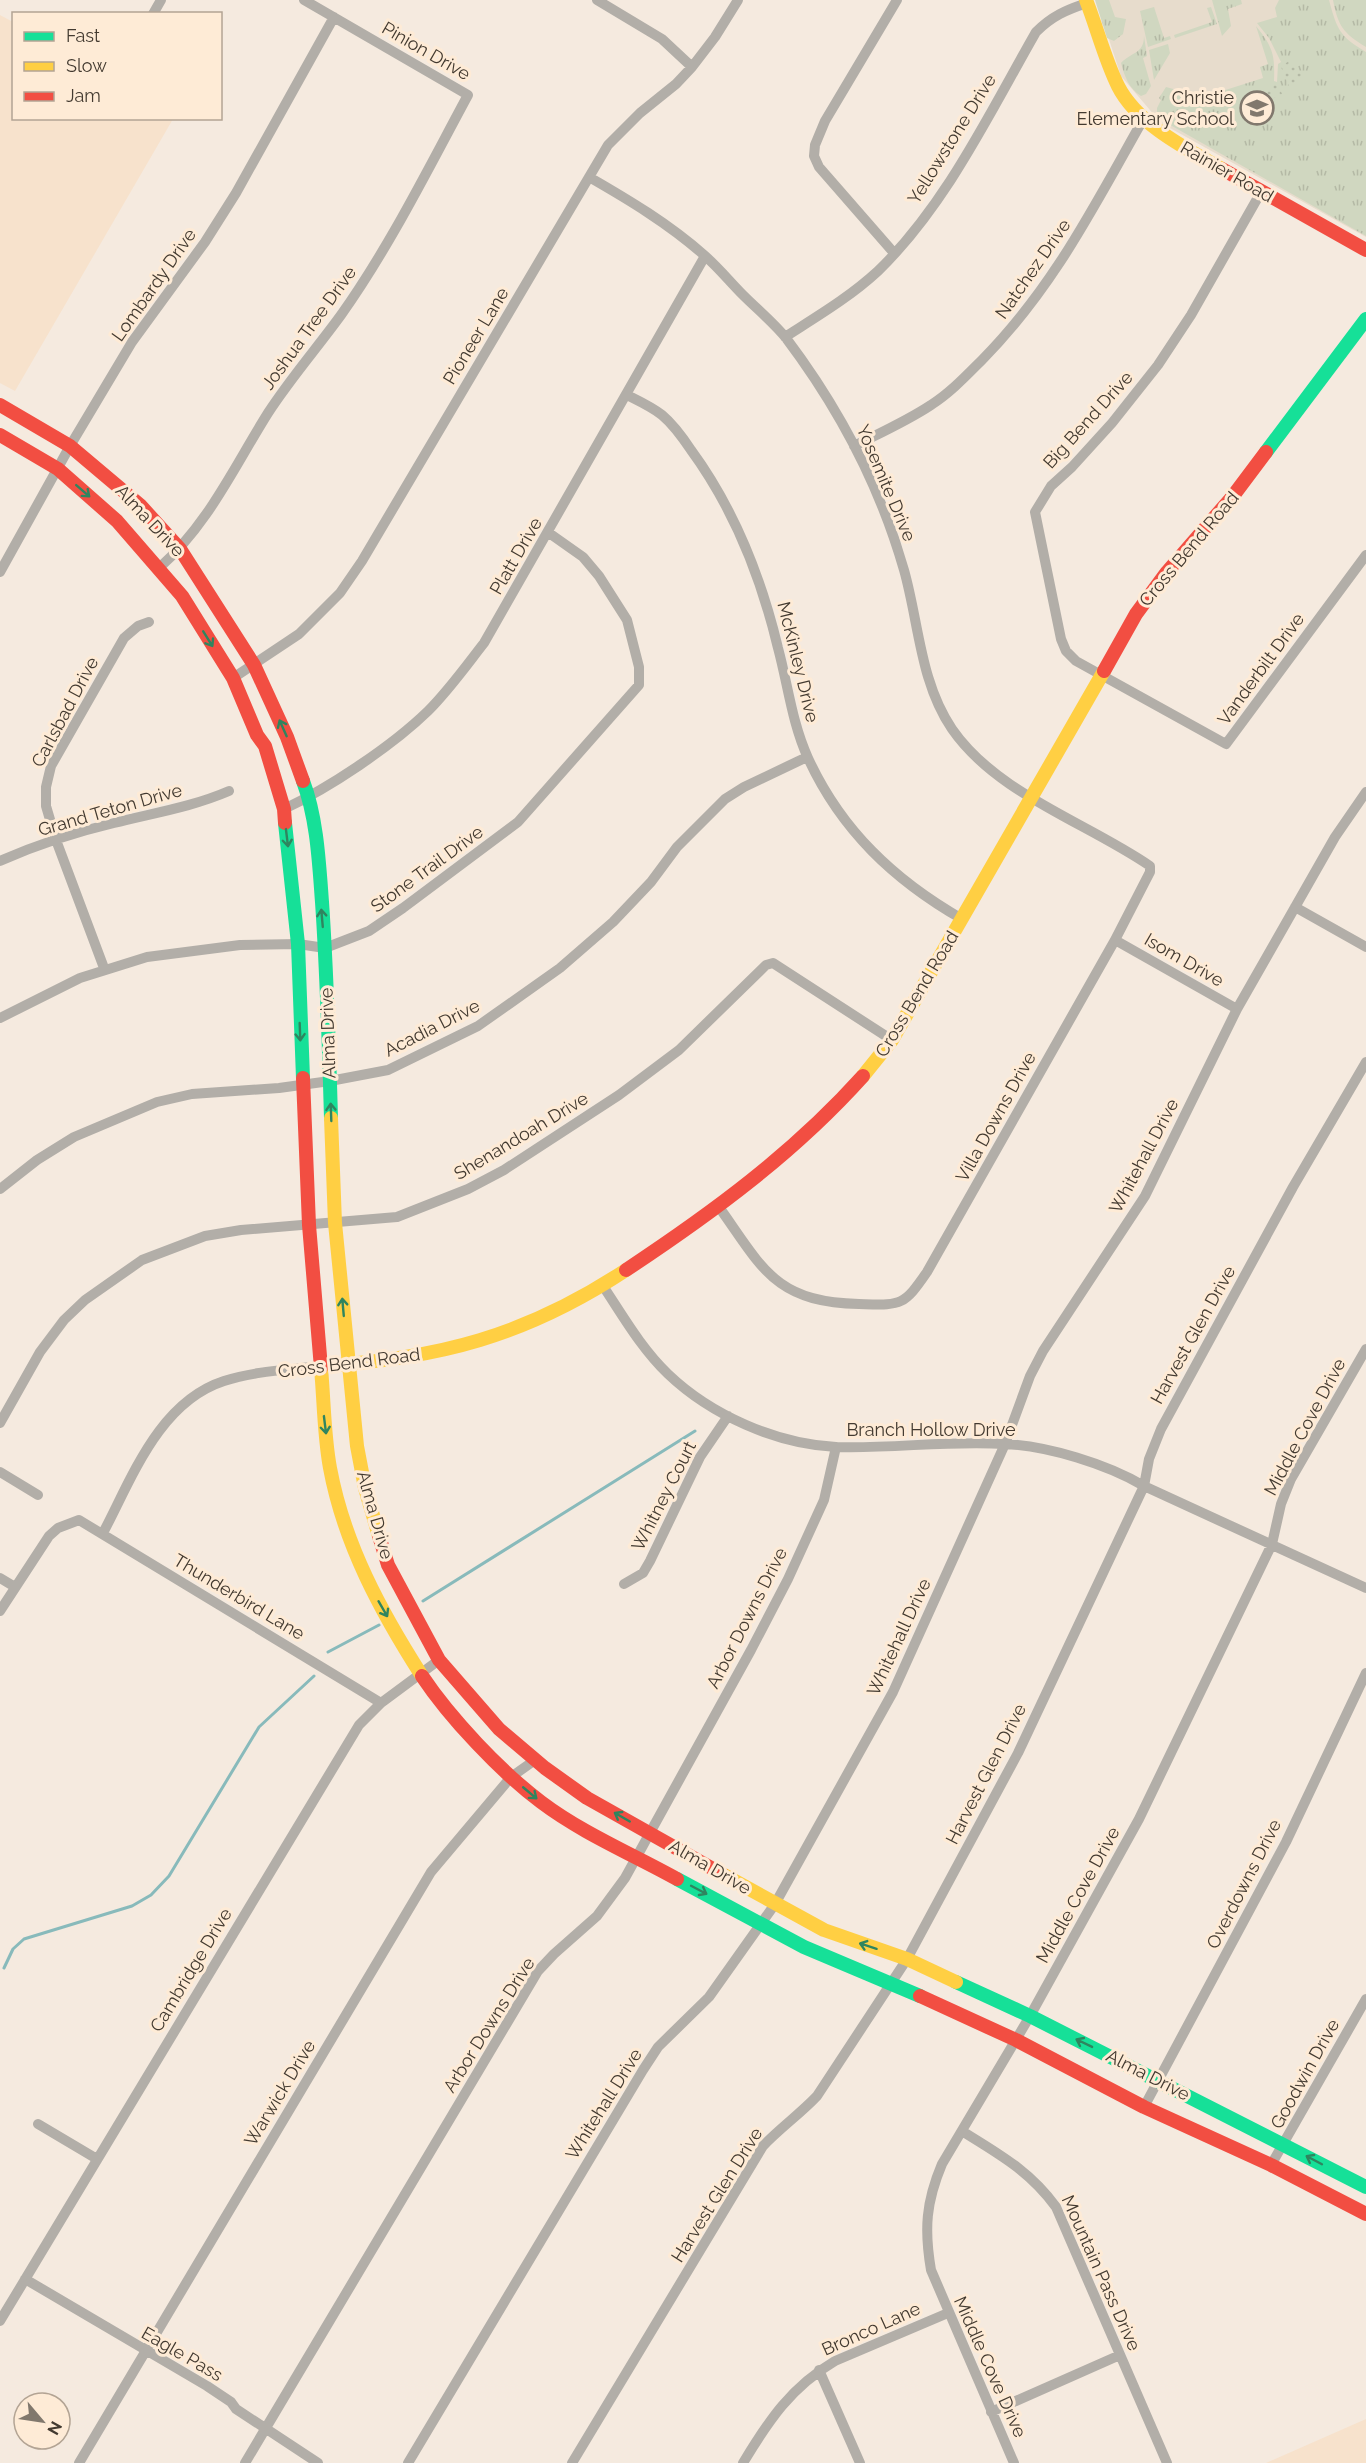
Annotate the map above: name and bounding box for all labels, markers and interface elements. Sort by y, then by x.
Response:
legend [12,12,222,120]
street label: Pinion Drive [378,17,474,84]
text: Fast [66,25,100,46]
text: Slow [66,55,107,76]
street label: Yellowstone Drive [903,70,1000,208]
text: Jam [66,85,101,106]
place label: Christie Elementary School [1076,87,1234,129]
school or university icon: Christie Elementary School [1239,90,1275,126]
street label: Rainier Road [1177,136,1278,207]
street label: Natchez Drive [991,215,1075,323]
street label: Lombardy Drive [107,224,200,345]
street label: Joshua Tree Drive [257,262,361,393]
street label: Pioneer Lane [438,283,513,388]
street label: Big Bend Drive [1039,366,1137,473]
street label: Yosemite Drive [852,421,921,545]
street label: Alma Drive [112,480,189,561]
one-way arrow [75,483,91,497]
street label: Cross Bend Road [1135,487,1243,610]
street label: Platt Drive [485,513,546,598]
street label: McKinley Drive [773,599,824,725]
street label: Vanderbilt Drive [1213,608,1308,729]
one-way arrow [203,630,215,647]
street label: Carlsbad Drive [27,653,103,770]
one-way arrow [276,720,288,738]
street label: Grand Teton Drive [35,779,185,840]
street label: Stone Trail Drive [366,821,487,916]
one-way arrow [282,827,293,847]
one-way arrow [316,908,327,928]
street label: Cross Bend Road [871,927,962,1060]
street label: Isom Drive [1141,929,1228,991]
street label: Alma Drive [315,987,340,1079]
street label: Acadia Drive [381,994,483,1061]
one-way arrow [295,1021,306,1041]
street label: Villa Downs Drive [951,1048,1040,1185]
street label: Shenandoah Drive [450,1087,592,1184]
street label: Whitehall Drive [1105,1094,1183,1217]
one-way arrow [326,1103,337,1123]
street label: Harvest Glen Drive [1146,1262,1239,1408]
one-way arrow [337,1298,348,1317]
street label: Cross Bend Road [277,1343,421,1382]
street label: Middle Cove Drive [1260,1354,1350,1499]
one-way arrow [320,1414,331,1434]
street label: Branch Hollow Drive [846,1419,1016,1440]
street label: Whitney Court [627,1438,700,1554]
street label: Alma Drive [353,1468,398,1562]
street label: Arbor Downs Drive [702,1543,791,1692]
street label: Thunderbird Lane [170,1549,309,1644]
street label: Whitehall Drive [862,1575,935,1699]
one-way arrow [378,1600,390,1617]
street label: Harvest Glen Drive [941,1700,1030,1848]
one-way arrow [522,1786,538,1799]
one-way arrow [614,1811,631,1823]
street label: Overdowns Drive [1202,1815,1285,1952]
street label: Middle Cove Drive [1031,1823,1124,1966]
street label: Alma Drive [666,1835,755,1899]
one-way arrow [689,1885,707,1896]
street label: Cambridge Drive [145,1904,236,2035]
one-way arrow [859,1940,878,1951]
street label: Arbor Downs Drive [438,1953,539,2096]
street label: Goodwin Drive [1266,2015,1344,2132]
street label: Warwick Drive [240,2036,320,2149]
one-way arrow [1076,2037,1094,2049]
street label: Whitehall Drive [561,2044,646,2163]
street label: Alma Drive [1103,2045,1194,2105]
street label: Harvest Glen Drive [667,2123,767,2266]
one-way arrow [1306,2154,1324,2165]
street label: Mountain Pass Drive [1058,2192,1145,2354]
street label: Middle Cove Drive [950,2293,1031,2441]
street label: Bronco Lane [818,2297,924,2360]
street label: Eagle Pass [138,2322,227,2385]
north arrow [12,2391,72,2451]
text: N [43,2418,66,2438]

